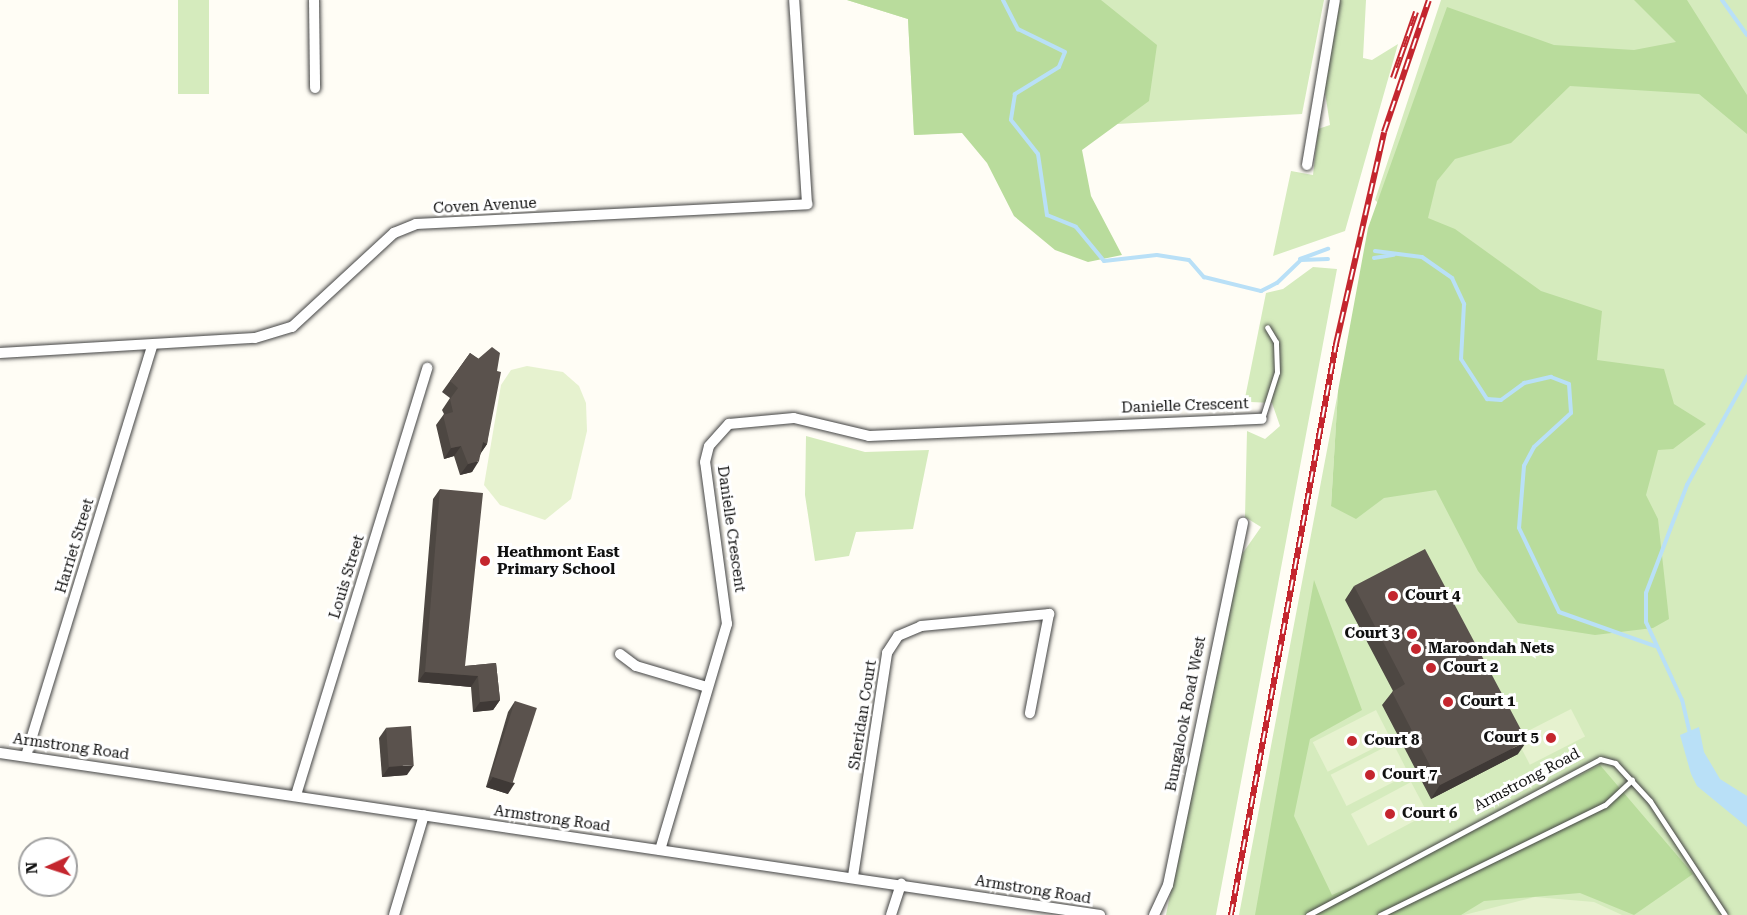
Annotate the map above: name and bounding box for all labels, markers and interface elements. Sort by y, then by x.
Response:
street label: Coven Avenue [433,194,537,218]
street label: Danielle Crescent [1121,395,1249,417]
street label: Danielle Crescent [713,465,749,593]
street label: Harriet Street [52,496,98,596]
street label: Louis Street [326,533,368,621]
place label: Heathmont East Primary School [497,543,620,578]
marker: Heathmont East Primary School [478,554,492,568]
place label: Court 4 [1405,587,1461,605]
marker: Court 4 [1386,589,1400,603]
place label: Court 3 [1344,625,1400,643]
marker: Court 3 [1405,627,1419,641]
street label: Bungalook Road West [1162,635,1210,793]
place label: Maroondah Nets [1428,640,1554,658]
marker: Maroondah Nets [1409,642,1423,656]
street label: Sheridan Court [845,659,881,771]
place label: Court 2 [1443,659,1499,677]
marker: Court 2 [1424,661,1438,675]
place label: Court 1 [1460,693,1516,711]
marker: Court 1 [1441,695,1455,709]
place label: Court 5 [1483,729,1539,747]
street label: Armstrong Road [12,730,130,764]
marker: Court 5 [1544,731,1558,745]
place label: Court 8 [1364,732,1420,750]
marker: Court 8 [1345,734,1359,748]
street label: Armstrong Road [1471,745,1583,815]
place label: Court 7 [1382,766,1438,784]
marker: Court 7 [1363,768,1377,782]
street label: Armstrong Road [493,802,611,836]
place label: Court 6 [1402,805,1458,823]
marker: Court 6 [1383,807,1397,821]
north arrow [18,837,78,897]
text: N [22,861,41,875]
street label: Armstrong Road [974,872,1092,908]

